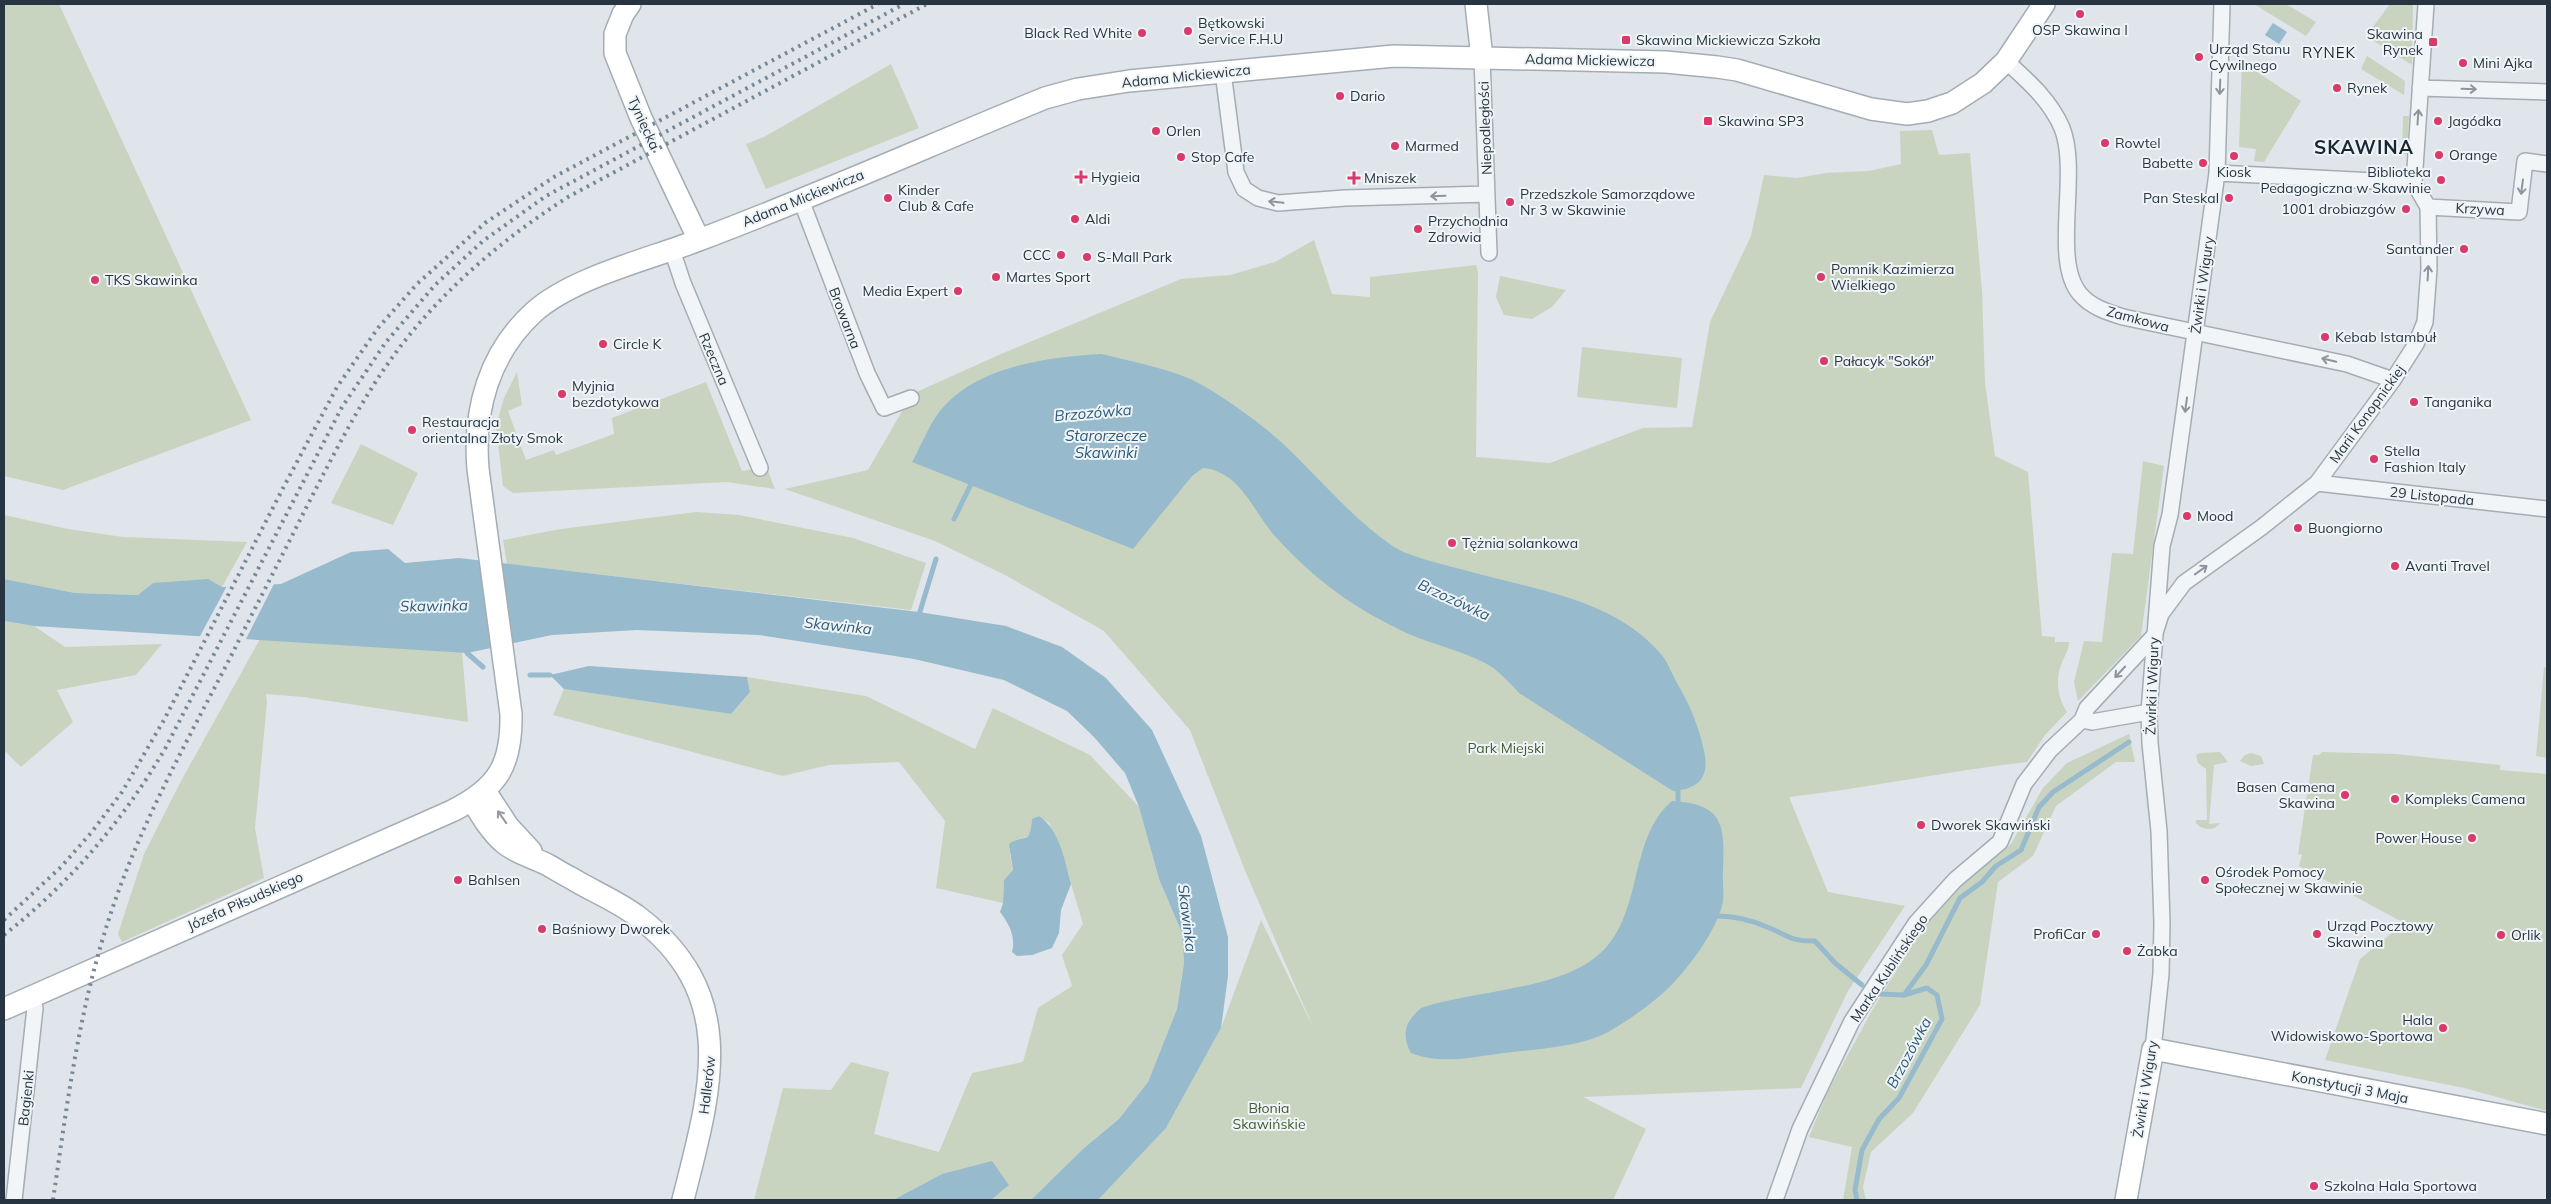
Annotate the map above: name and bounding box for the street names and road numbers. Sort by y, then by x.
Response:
street label: Adama Mickiewicza [1525,50,1655,70]
street label: Adama Mickiewicza [1121,60,1251,92]
street label: Niepodległości [1474,81,1496,175]
street label: Tyniecka [624,94,664,152]
street label: Adama Mickiewicza [739,165,867,231]
street label: Krzywa [2455,199,2505,219]
street label: Żwirki i Wigury [2186,235,2218,335]
street label: Browarna [825,285,865,351]
street label: Zamkowa [2105,302,2171,336]
street label: Rzeczna [695,330,733,388]
street label: Marii Konopnickiej [2325,361,2409,467]
street label: 29 Listopada [2389,483,2475,509]
street label: Żwirki i Wigury [2141,636,2163,735]
street label: Józefa Piłsudskiego [184,867,306,935]
street label: Marka Kublińskiego [1846,911,1932,1025]
street label: Żwirki i Wigury [2128,1039,2162,1139]
street label: Hallerów [695,1055,719,1115]
street label: Konstytucji 3 Maja [2290,1067,2410,1107]
street label: Bagienki [14,1069,38,1127]

